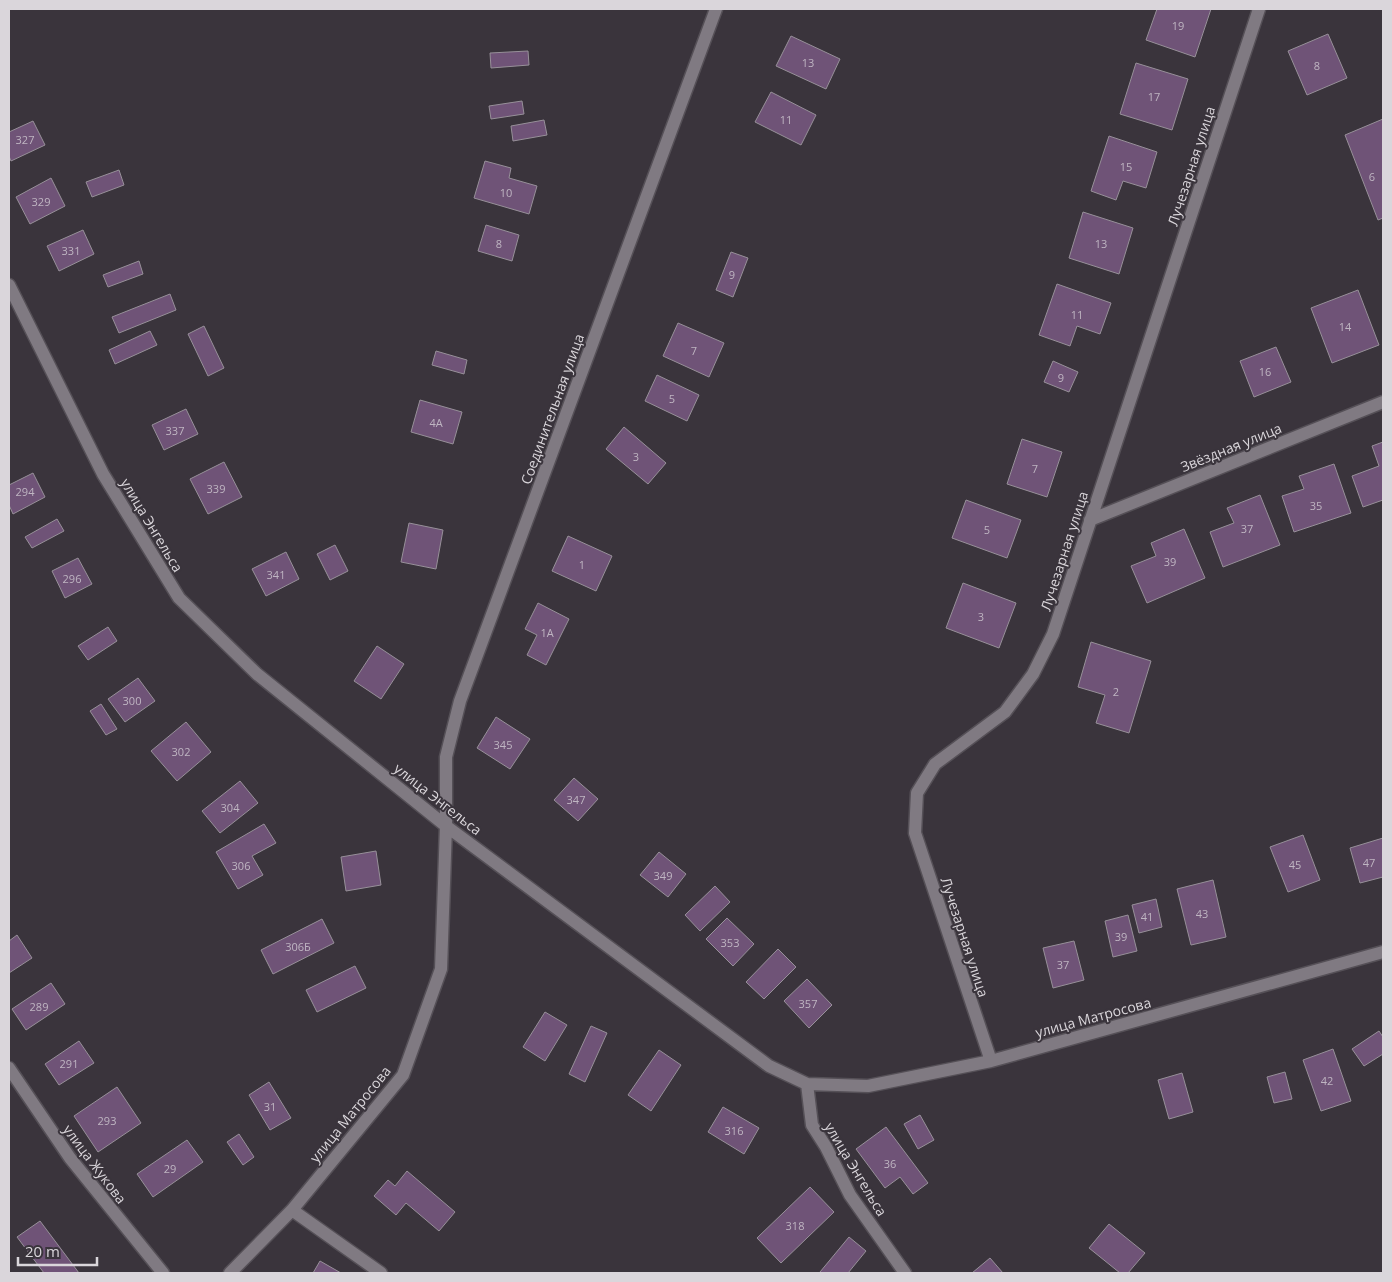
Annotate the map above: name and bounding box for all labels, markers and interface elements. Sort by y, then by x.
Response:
house number: 19 [1172,18,1184,33]
house number: 13 [802,55,814,70]
house number: 8 [1314,58,1320,73]
house number: 17 [1148,89,1160,104]
street label: Лучезарная улица [1163,104,1219,228]
house number: 11 [780,112,792,127]
house number: 327 [16,132,34,147]
house number: 15 [1120,159,1132,174]
house number: 6 [1369,169,1375,184]
house number: 10 [500,185,512,200]
house number: 329 [32,194,50,209]
house number: 8 [496,236,502,251]
house number: 13 [1095,236,1107,251]
house number: 331 [62,243,80,258]
house number: 9 [729,267,735,282]
house number: 11 [1071,307,1083,322]
house number: 14 [1339,319,1352,334]
street label: Соединительная улица [516,331,588,487]
house number: 7 [691,343,697,358]
house number: 16 [1259,364,1271,379]
house number: 9 [1058,370,1064,385]
house number: 5 [669,391,675,406]
house number: 4А [429,415,443,430]
street label: Звёздная улица [1178,418,1284,476]
house number: 337 [166,423,184,438]
house number: 3 [633,449,639,464]
house number: 7 [1032,461,1038,476]
street label: улица Энгельса [116,474,188,576]
house number: 339 [207,481,225,496]
house number: 294 [16,484,35,499]
street label: Лучезарная улица [1036,489,1092,613]
house number: 35 [1310,498,1322,513]
house number: 37 [1241,521,1253,536]
house number: 5 [984,522,990,537]
house number: 39 [1164,554,1176,569]
house number: 1 [579,557,585,572]
house number: 341 [267,567,285,582]
house number: 296 [63,571,81,586]
house number: 3 [978,609,984,624]
house number: 1А [540,625,554,640]
house number: 2 [1113,684,1119,699]
house number: 300 [123,693,141,708]
house number: 345 [494,737,512,752]
house number: 302 [172,744,190,759]
street label: улица Энгельса [390,759,486,839]
house number: 347 [567,792,585,807]
house number: 304 [221,800,240,815]
house number: 47 [1363,855,1375,870]
house number: 45 [1289,857,1301,872]
house number: 306 [232,858,250,873]
house number: 349 [654,868,672,883]
street label: Лучезарная улица [937,875,993,999]
house number: 43 [1196,906,1208,921]
house number: 41 [1141,909,1153,924]
house number: 39 [1115,929,1127,944]
house number: 353 [721,935,739,950]
house number: 306Б [285,939,311,954]
house number: 37 [1057,957,1069,972]
street label: улица Матросова [1033,992,1153,1042]
house number: 357 [799,996,817,1011]
house number: 289 [30,999,48,1014]
house number: 291 [60,1056,78,1071]
street label: улица Матросова [305,1062,395,1166]
house number: 42 [1321,1073,1333,1088]
house number: 31 [264,1099,276,1114]
house number: 293 [98,1113,116,1128]
street label: улица Энгельса [820,1118,892,1220]
street label: улица Жукова [59,1121,131,1207]
house number: 316 [725,1123,743,1138]
house number: 36 [884,1156,896,1171]
house number: 29 [164,1161,176,1176]
house number: 318 [786,1218,804,1233]
scale bar [18,1234,96,1266]
text: 20 m [25,1241,60,1261]

